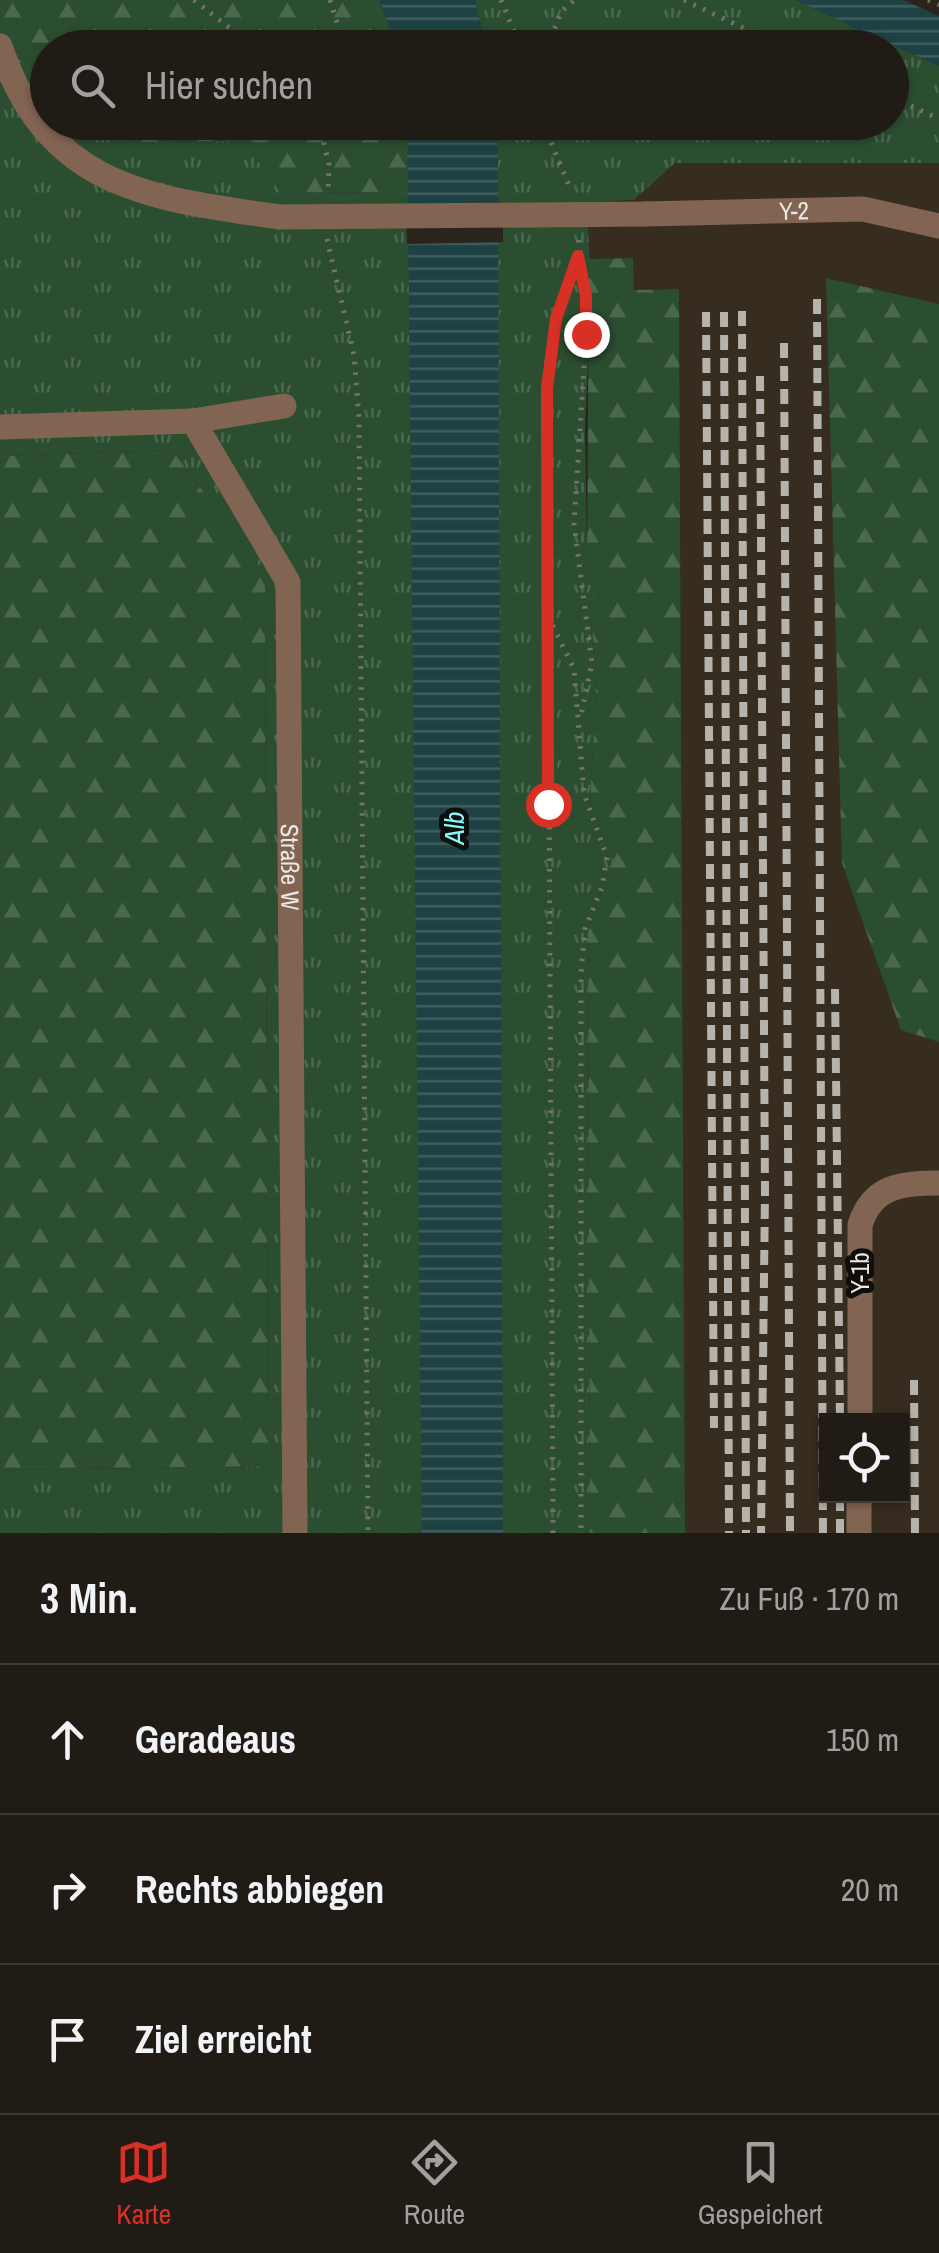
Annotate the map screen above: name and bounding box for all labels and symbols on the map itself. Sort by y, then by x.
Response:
street label: Y-2 [779,193,809,228]
route end [564,312,610,358]
route start [526,782,572,828]
water label: Alb [435,811,473,847]
street label: Straße W [273,824,307,911]
street label: Y-1b [843,1252,877,1294]

